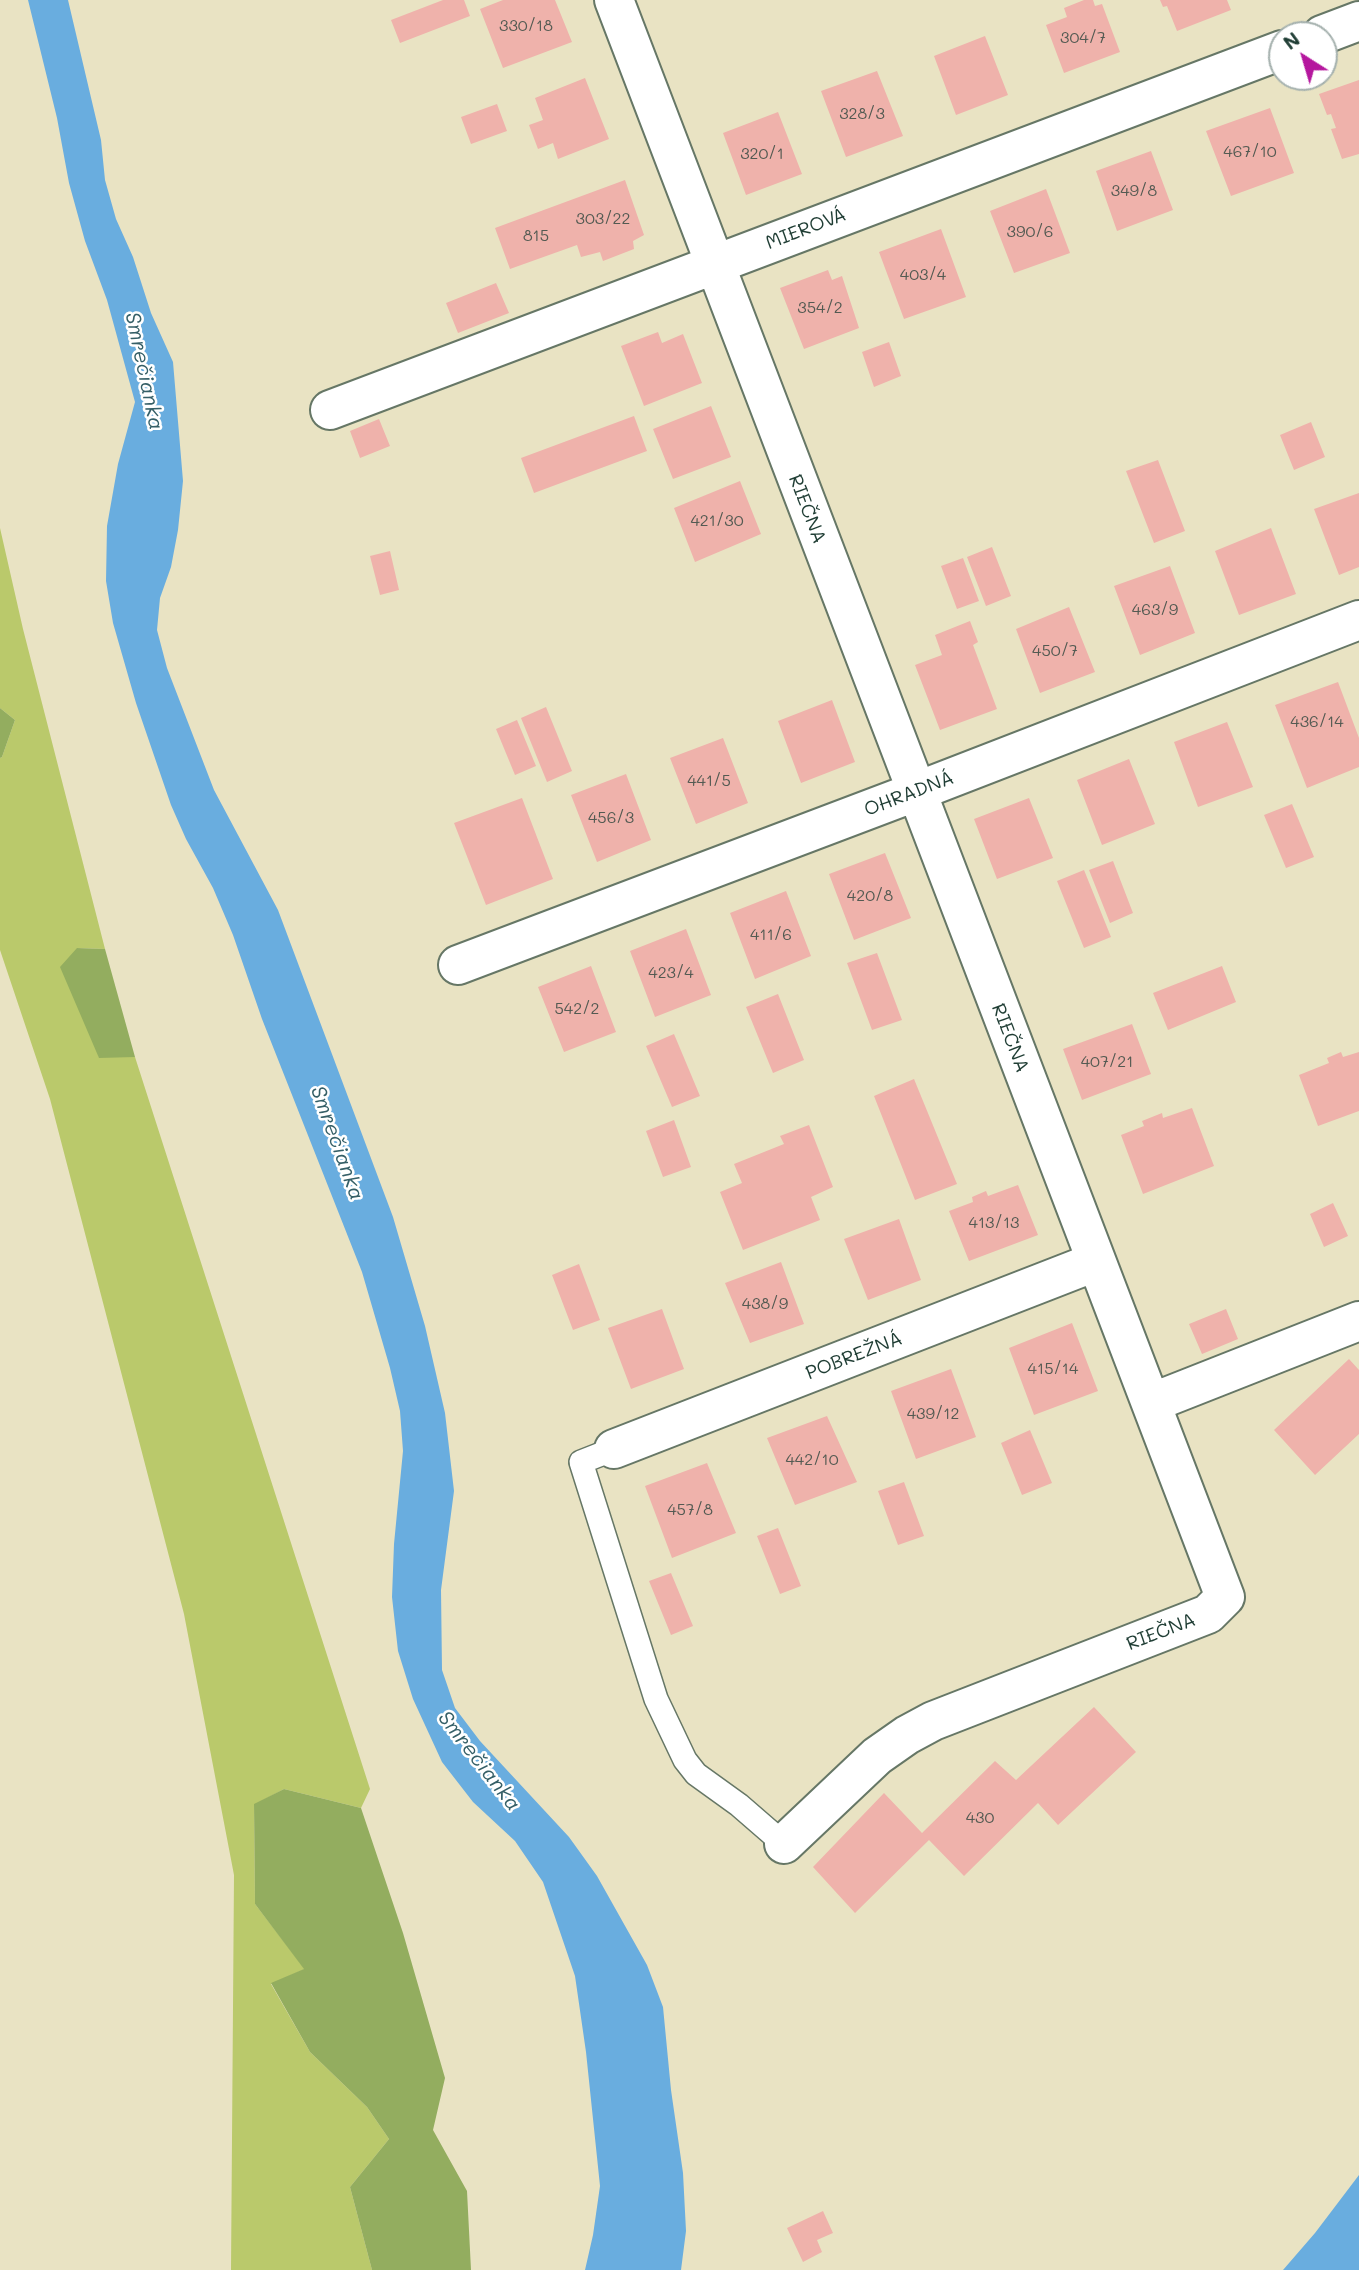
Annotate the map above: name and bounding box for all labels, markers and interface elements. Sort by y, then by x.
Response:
house number: 330/18 [499,16,553,36]
north arrow [1268,21,1338,91]
text: N [1278,26,1305,55]
house number: 304/7 [1060,28,1106,48]
house number: 328/3 [839,104,885,124]
house number: 467/10 [1223,142,1277,162]
house number: 320/1 [740,144,784,164]
house number: 349/8 [1111,181,1157,201]
street label: MIEROVÁ [763,203,849,255]
house number: 303/22 [576,209,630,229]
house number: 390/6 [1007,222,1053,242]
house number: 815 [523,226,549,246]
house number: 403/4 [900,265,946,285]
house number: 354/2 [797,298,843,318]
water label: Smrečianka [119,310,169,432]
street label: RIEČNA [783,471,831,547]
house number: 421/30 [690,511,744,531]
house number: 463/9 [1132,600,1178,620]
house number: 450/7 [1032,641,1078,661]
house number: 436/14 [1290,712,1344,732]
street label: OHRADNÁ [861,766,957,822]
house number: 441/5 [687,771,731,791]
house number: 456/3 [588,808,634,828]
house number: 420/8 [847,886,893,906]
house number: 411/6 [750,925,792,945]
house number: 423/4 [648,963,694,983]
house number: 542/2 [555,999,599,1019]
street label: RIEČNA [986,1000,1034,1076]
house number: 407/21 [1081,1052,1133,1072]
water label: Smrečianka [305,1082,369,1204]
house number: 413/13 [969,1213,1019,1233]
house number: 438/9 [742,1294,788,1314]
street label: POBREŽNÁ [803,1327,905,1385]
house number: 415/14 [1028,1359,1078,1379]
house number: 439/12 [907,1404,959,1424]
house number: 442/10 [785,1450,839,1470]
house number: 457/8 [667,1500,713,1520]
street label: RIEČNA [1123,1608,1199,1656]
water label: Smrečianka [432,1706,526,1816]
house number: 430 [966,1808,994,1828]

